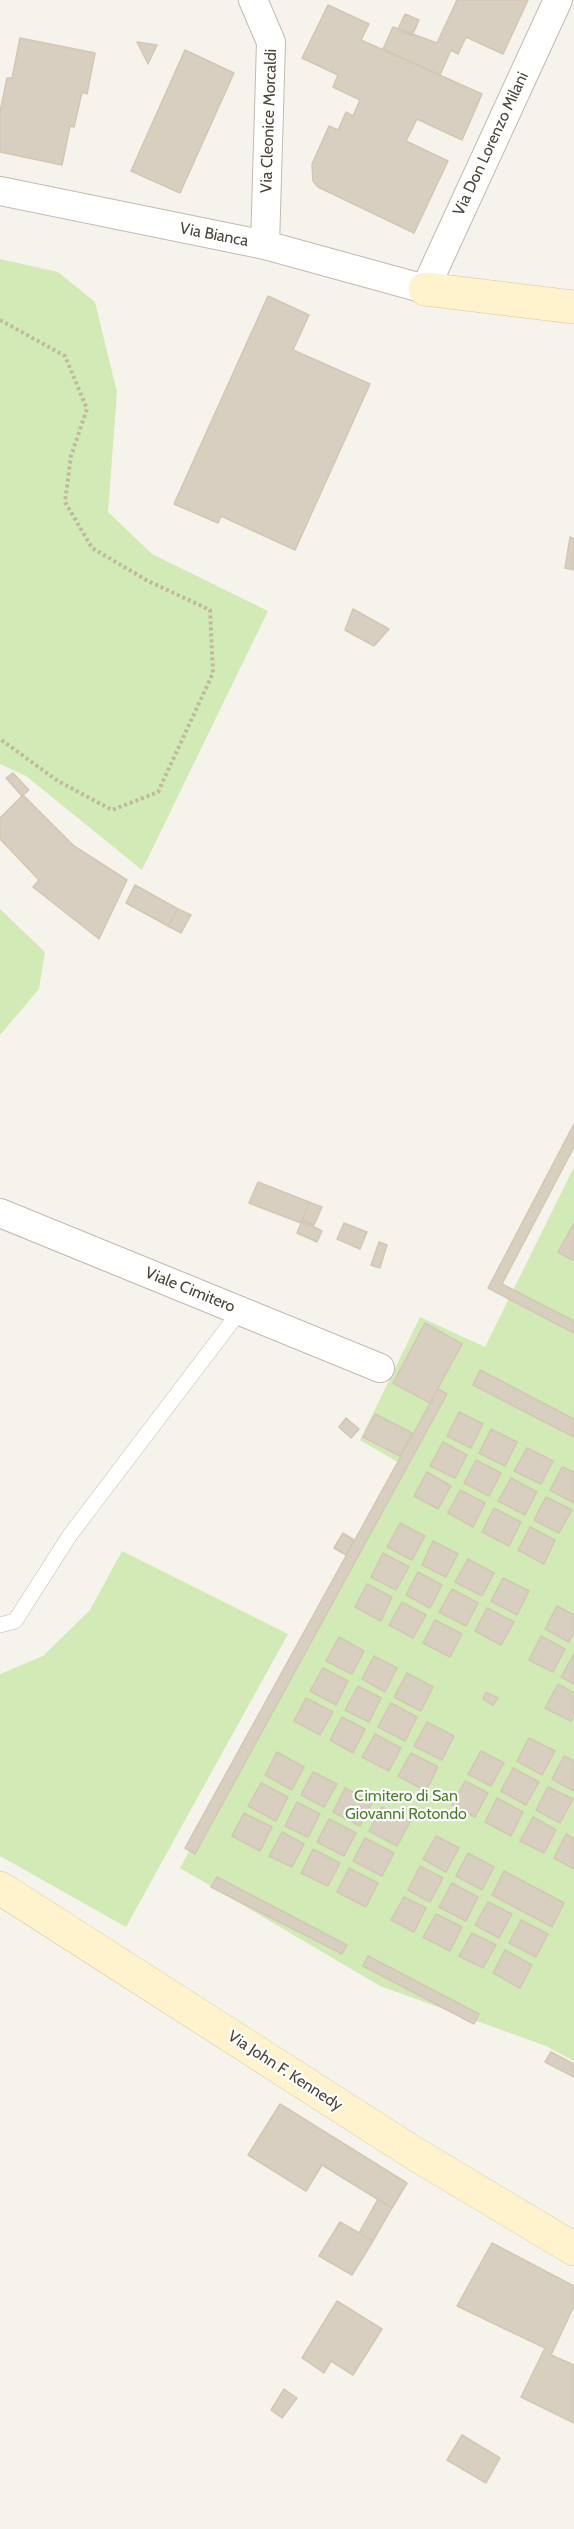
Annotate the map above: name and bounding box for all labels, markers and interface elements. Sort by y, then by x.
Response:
street label: Via Cleonice Morcaldi [257,49,281,193]
street label: Via Don Lorenzo Milani [449,69,533,219]
street label: Via Bianca [178,219,250,251]
street label: Viale Cimitero [142,1263,238,1317]
park label: Cimitero di San Giovanni Rotondo [345,1786,467,1824]
street label: Via John F. Kennedy [224,2027,346,2115]

